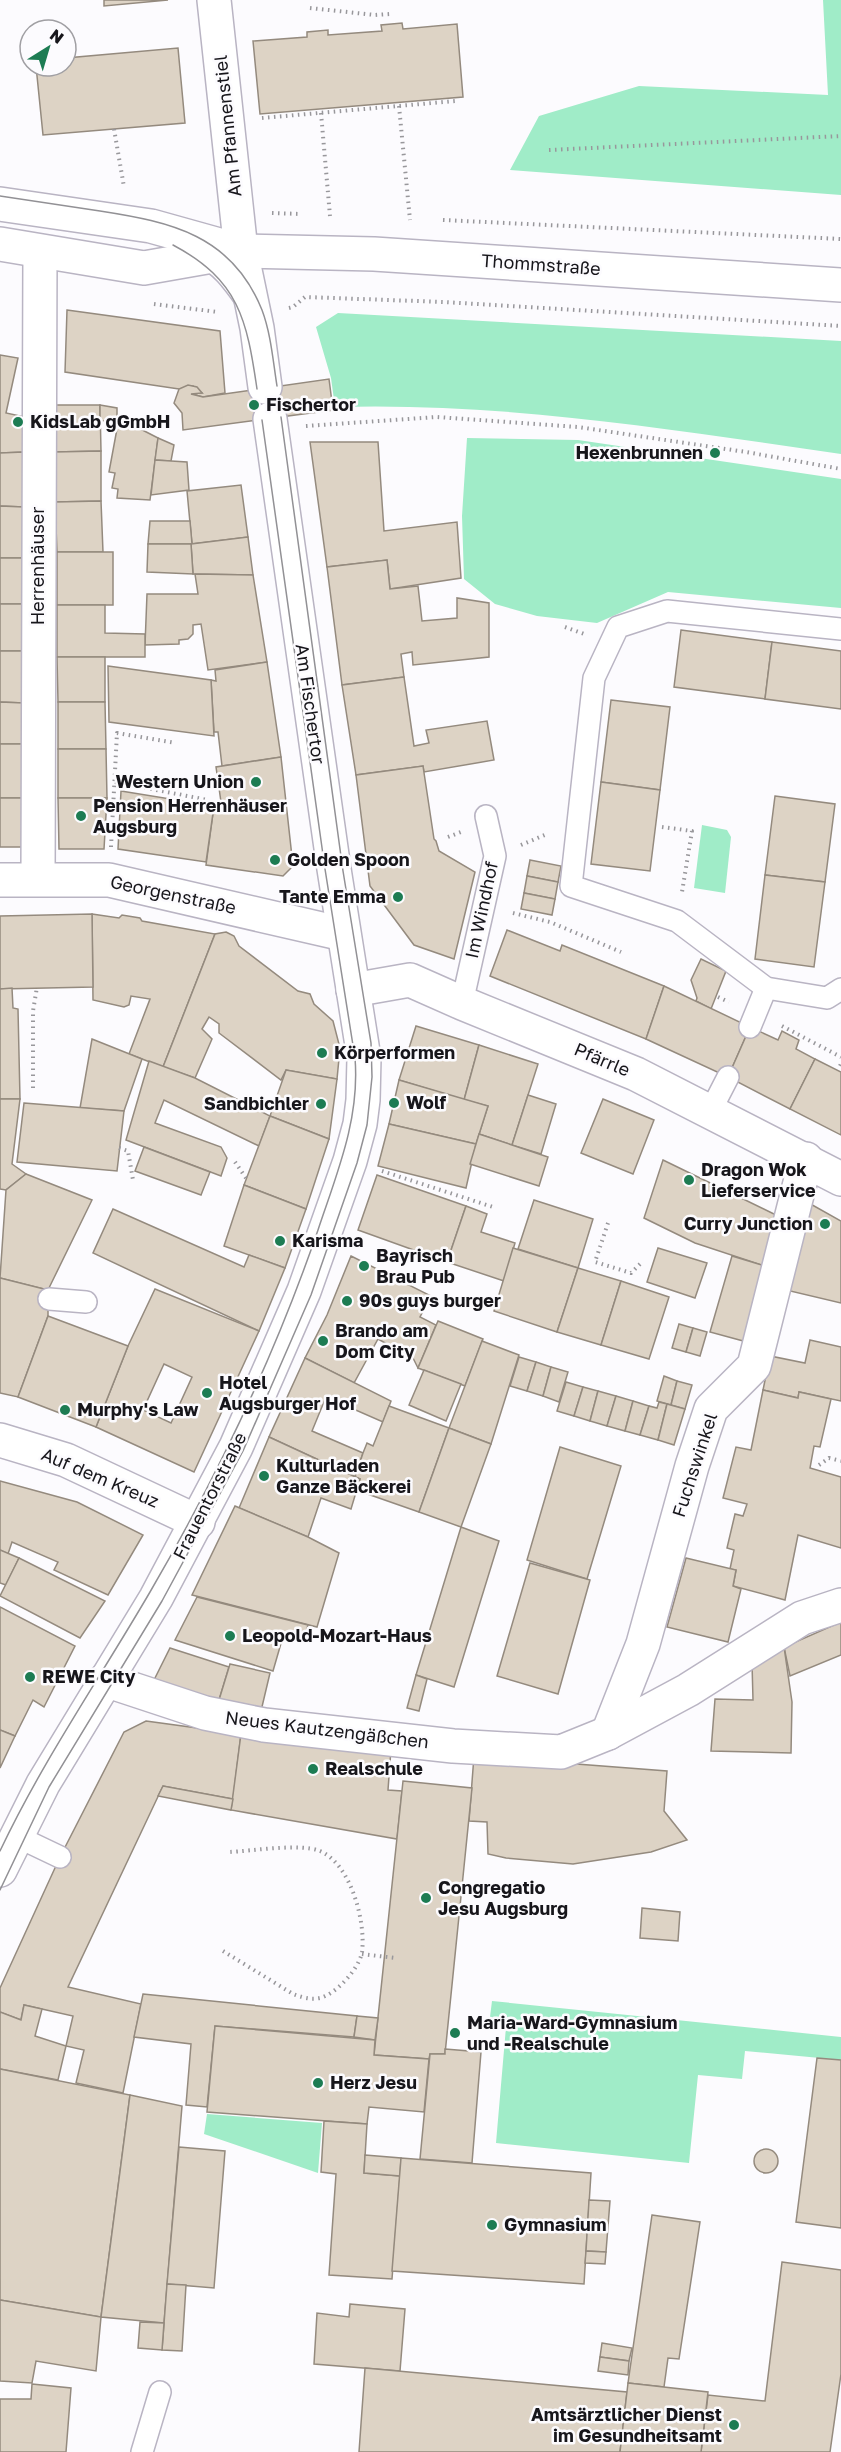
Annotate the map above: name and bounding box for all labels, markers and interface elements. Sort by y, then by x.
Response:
north arrow [18,18,78,78]
text: N [46,24,68,48]
street label: Am Pfannenstiel [209,54,245,198]
street label: Thommstraße [481,249,601,279]
place label: Fischertor [266,393,356,415]
marker: Fischertor [247,398,261,412]
place label: KidsLab gGmbH [30,410,170,432]
marker: KidsLab gGmbH [11,415,25,429]
place label: Hexenbrunnen [575,441,703,463]
marker: Hexenbrunnen [708,446,722,460]
street label: Herrenhäuser [26,507,48,625]
street label: Am Fischertor [292,642,330,765]
place label: Western Union [115,770,244,792]
marker: Western Union [249,775,263,789]
place label: Pension Herrenhäuser Augsburg [93,794,287,837]
marker: Pension Herrenhäuser Augsburg [74,809,88,823]
place label: Golden Spoon [287,848,410,870]
marker: Golden Spoon [268,853,282,867]
street label: Im Windhof [460,859,502,960]
street label: Georgenstraße [108,870,238,918]
place label: Tante Emma [279,885,386,907]
marker: Tante Emma [391,890,405,904]
street label: Pfärrle [571,1038,634,1081]
place label: Körperformen [334,1041,455,1063]
marker: Körperformen [315,1046,329,1060]
place label: Wolf [406,1091,447,1113]
place label: Sandbichler [204,1092,309,1114]
marker: Wolf [387,1096,401,1110]
marker: Sandbichler [314,1097,328,1111]
place label: Dragon Wok Lieferservice [701,1158,816,1201]
marker: Dragon Wok Lieferservice [682,1173,696,1187]
place label: Curry Junction [684,1212,813,1234]
marker: Curry Junction [818,1217,832,1231]
place label: Karisma [292,1229,364,1251]
marker: Karisma [273,1234,287,1248]
place label: Bayrisch Brau Pub [376,1244,455,1287]
marker: Bayrisch Brau Pub [357,1259,371,1273]
place label: 90s guys burger [359,1289,501,1311]
marker: 90s guys burger [340,1294,354,1308]
place label: Brando am Dom City [335,1319,428,1362]
marker: Brando am Dom City [316,1334,330,1348]
place label: Hotel Augsburger Hof [219,1371,357,1414]
marker: Hotel Augsburger Hof [200,1386,214,1400]
place label: Murphy's Law [77,1398,198,1420]
marker: Murphy's Law [58,1403,72,1417]
street label: Fuchswinkel [667,1409,721,1520]
street label: Frauentorstraße [168,1428,251,1563]
street label: Auf dem Kreuz [38,1442,162,1512]
place label: Kulturladen Ganze Bäckerei [276,1454,411,1497]
marker: Kulturladen Ganze Bäckerei [257,1469,271,1483]
place label: Leopold-Mozart-Haus [242,1624,432,1646]
marker: Leopold-Mozart-Haus [223,1629,237,1643]
place label: REWE City [42,1665,136,1687]
marker: REWE City [23,1670,37,1684]
street label: Neues Kautzengäßchen [224,1706,430,1752]
place label: Realschule [325,1757,423,1779]
marker: Realschule [306,1762,320,1776]
place label: Congregatio Jesu Augsburg [438,1876,568,1919]
marker: Congregatio Jesu Augsburg [419,1891,433,1905]
place label: Maria-Ward-Gymnasium und -Realschule [467,2011,677,2054]
marker: Maria-Ward-Gymnasium und -Realschule [448,2026,462,2040]
place label: Herz Jesu [330,2071,417,2093]
marker: Herz Jesu [311,2076,325,2090]
place label: Gymnasium [504,2213,607,2235]
marker: Gymnasium [485,2218,499,2232]
place label: Amtsärztlicher Dienst im Gesundheitsamt [531,2403,722,2446]
marker: Amtsärztlicher Dienst im Gesundheitsamt [727,2418,741,2432]

